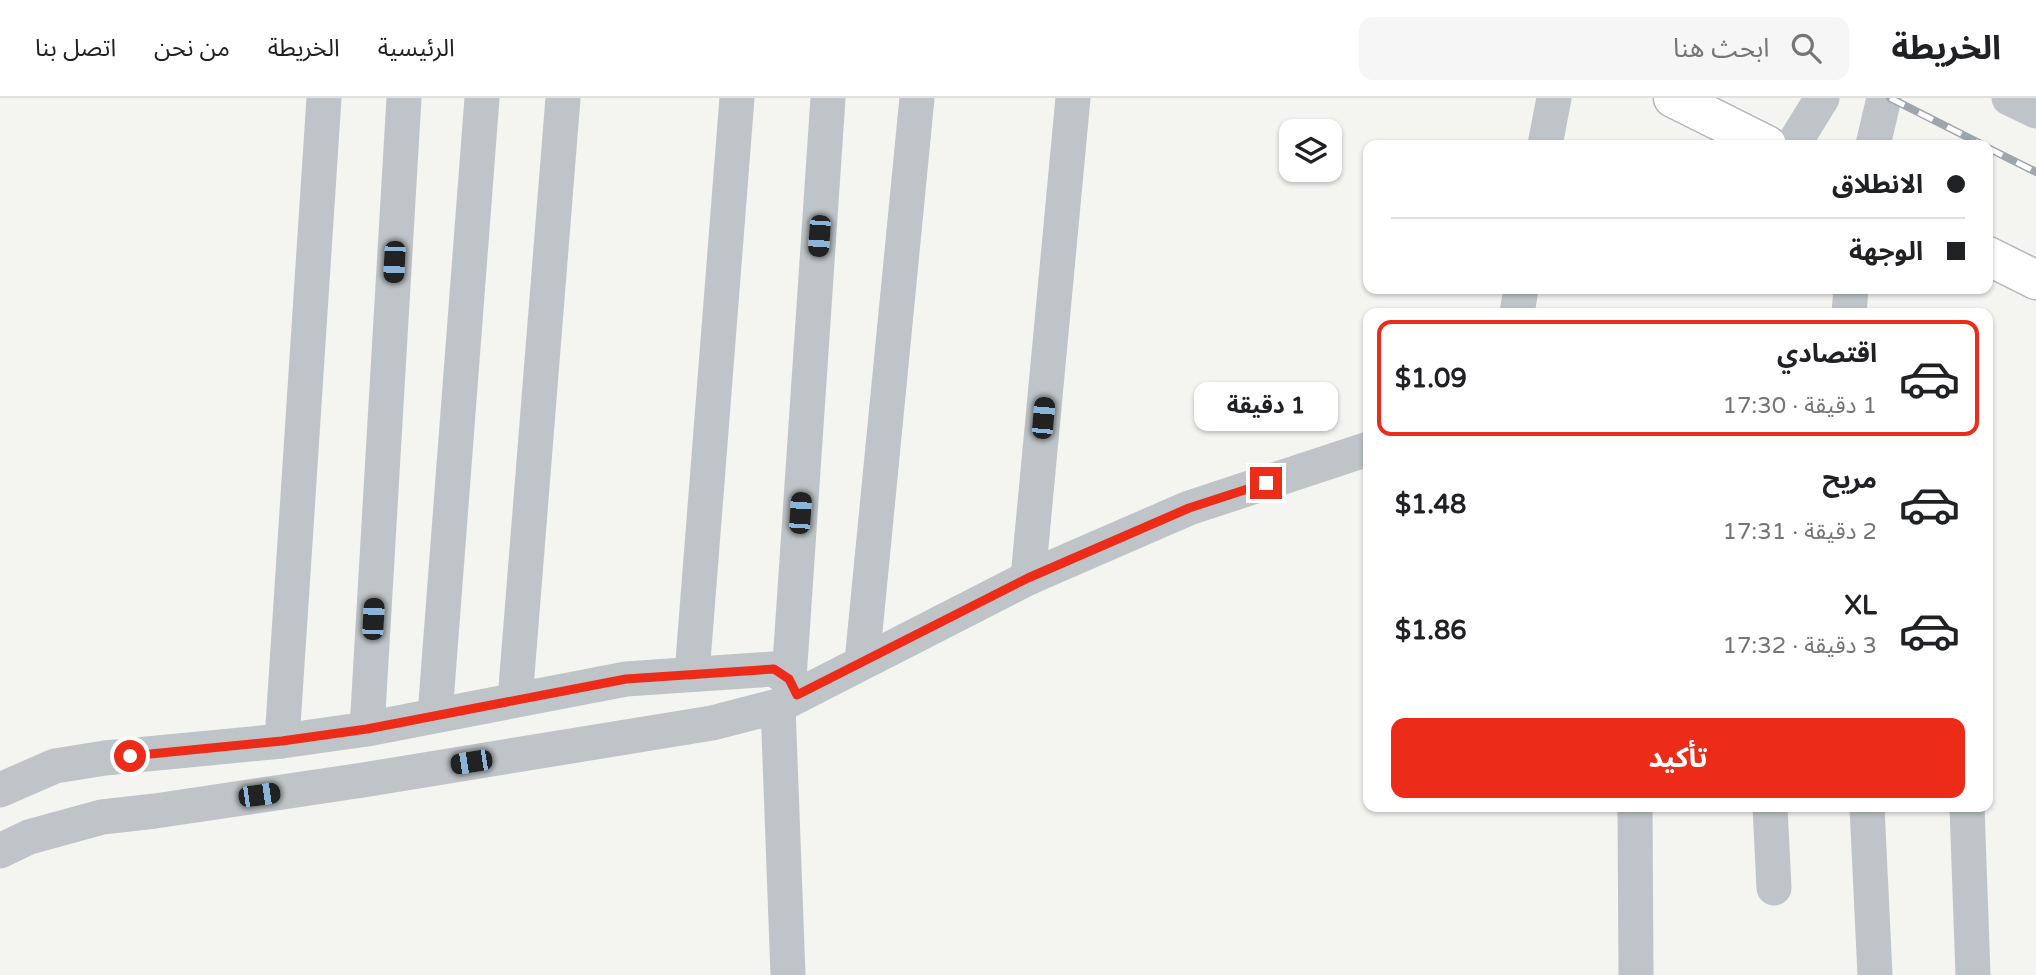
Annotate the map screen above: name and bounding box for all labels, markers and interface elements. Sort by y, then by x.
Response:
search box [1359,17,1849,80]
icon: search [1787,29,1825,67]
text: الخريطة [1891,29,2001,68]
text: ابحث هنا [1673,33,1769,64]
text: اتصل بنا [35,34,116,63]
text: من نحن [154,34,230,63]
text: الخريطة [268,34,340,63]
text: الرئيسية [378,34,455,63]
map controls [1279,119,1342,182]
button: layers [1279,119,1342,182]
text: الانطلاق [1832,169,1923,200]
car [808,214,831,258]
text: الوجهة [1849,236,1923,267]
car [383,240,406,284]
text: اقتصادي [1777,338,1877,369]
icon: car [1898,347,1961,410]
text: $1.09 [1395,363,1467,394]
callout: 1 دقيقة [1194,382,1338,430]
text: 1 دقيقة [1227,392,1305,420]
text: 1 دقيقة · 17:30 [1722,392,1877,420]
car [1031,396,1056,440]
text: مريح [1822,464,1877,495]
route end [1250,467,1282,499]
icon: car [1898,473,1961,536]
text: $1.48 [1395,489,1466,520]
car [789,491,812,535]
text: 2 دقيقة · 17:31 [1722,518,1877,546]
text: XL [1845,590,1877,621]
car [362,597,385,641]
icon: car [1898,599,1961,662]
text: $1.86 [1395,615,1467,646]
text: 3 دقيقة · 17:32 [1722,632,1877,660]
button: تأكيد [1391,718,1965,798]
route start [114,740,146,772]
car [449,748,494,776]
car [237,782,282,808]

